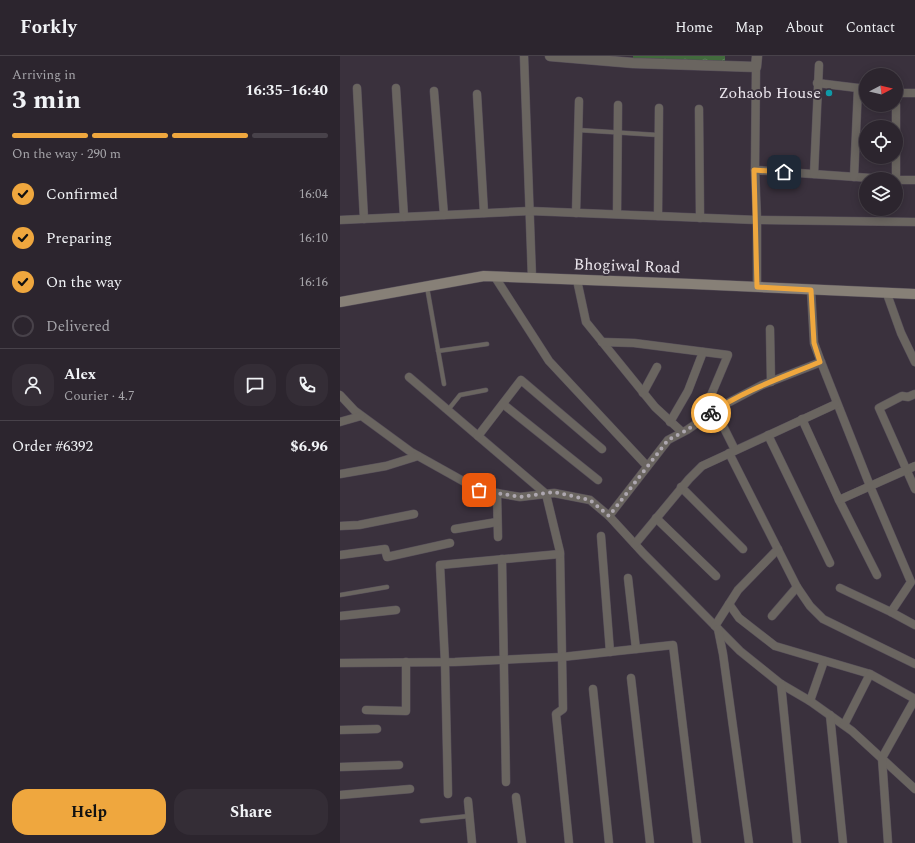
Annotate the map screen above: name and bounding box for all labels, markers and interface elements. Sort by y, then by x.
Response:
text: Forkly [20,13,77,42]
text: Home [675,17,713,38]
text: Map [735,17,763,38]
text: About [785,17,824,38]
text: Contact [846,17,895,38]
text: Arriving in [12,65,76,85]
north arrow [859,68,903,112]
map controls [859,68,903,216]
text: 16:35–16:40 [245,79,328,102]
text: 3 min [12,80,81,120]
place label: Zohaob House [719,81,821,105]
marker: Zohaob House [824,88,834,98]
button: locate [859,120,903,164]
text: On the way · 290 m [12,144,121,164]
pin [767,155,801,189]
icon: home [773,161,795,183]
button: layers [859,172,903,216]
icon: check [12,183,34,205]
text: Confirmed [46,183,118,206]
text: 16:04 [299,184,328,204]
icon: check [12,227,34,249]
text: Preparing [46,227,112,250]
text: 16:10 [299,228,328,248]
street label: Bhogiwal Road [573,252,681,280]
icon: check [12,271,34,293]
text: On the way [46,271,121,294]
text: 16:16 [299,272,328,292]
text: Delivered [46,315,110,338]
text: Alex [64,363,96,386]
button: person [12,364,54,406]
button: chat [234,364,276,406]
button: phone [286,364,328,406]
text: Courier · 4.7 [64,386,134,406]
courier [691,393,731,433]
icon: bike [700,402,722,424]
text: Order #6392 [12,435,93,458]
text: $6.96 [290,435,328,458]
pin [462,473,496,507]
icon: bag [468,479,490,501]
button: Help [12,789,166,835]
button: Share [174,789,328,835]

